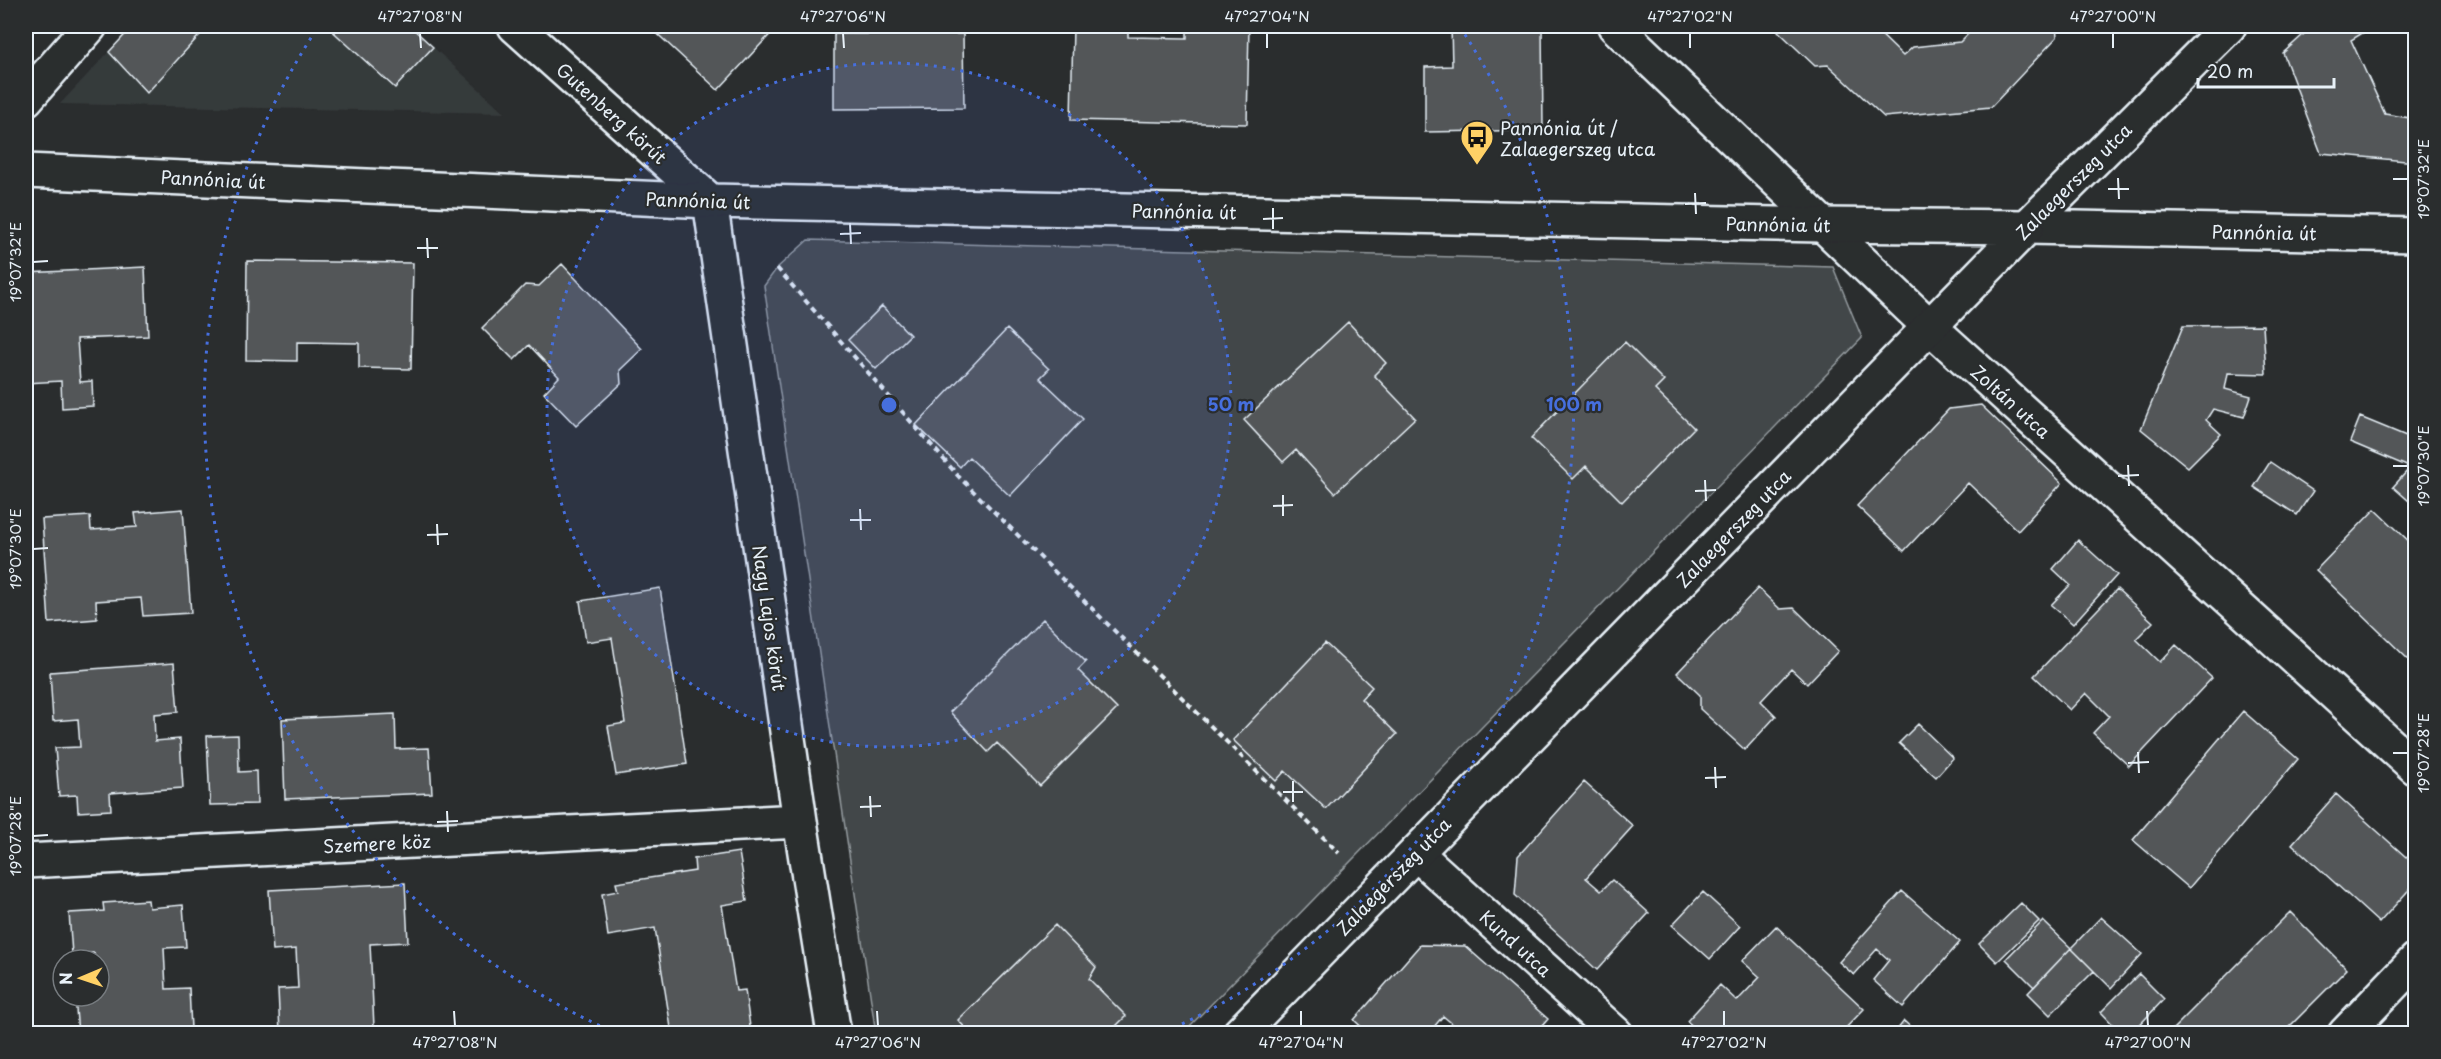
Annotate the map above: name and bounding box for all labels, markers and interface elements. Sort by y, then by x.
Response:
text: 47°27'08"N [378,4,463,27]
text: 47°27'06"N [800,4,886,27]
text: 47°27'04"N [1224,4,1310,27]
text: 47°27'02"N [1647,4,1733,27]
text: 47°27'00"N [2070,4,2156,27]
scale bar [2198,51,2334,89]
street label: Gutenberg körút [551,56,673,170]
text: 20 m [2207,57,2253,84]
place label: Pannónia út / Zalaegerszeg utca [1500,114,1656,162]
street label: Zalaegerszeg utca [2009,116,2138,245]
bus stop icon: Pannónia út / Zalaegerszeg utca [1459,119,1495,166]
text: 19°07'32"E [2411,139,2434,219]
street label: Pannónia út [160,163,266,195]
street label: Pannónia út [645,185,751,215]
street label: Pannónia út [1131,197,1237,225]
street label: Pannónia út [1725,210,1831,238]
street label: Pannónia út [2211,218,2317,246]
text: 19°07'32"E [3,222,26,302]
street label: Zoltán utca [1965,358,2057,445]
text: 50 m [1208,390,1254,417]
text: 100 m [1546,390,1602,417]
centre of rings [879,395,899,415]
text: 19°07'30"E [2411,425,2434,507]
street label: Zalaegerszeg utca [1669,462,1797,593]
text: 19°07'30"E [3,508,26,590]
street label: Nagy Lajos körút [746,543,794,693]
text: 19°07'28"E [2411,713,2434,793]
text: 19°07'28"E [3,796,26,876]
street label: Zalaegerszeg utca [1329,810,1457,941]
street label: Szemere köz [322,827,432,859]
street label: Kund utca [1474,903,1558,983]
north arrow [51,948,111,1008]
text: N [53,972,77,985]
text: 47°27'08"N [413,1030,498,1053]
text: 47°27'06"N [835,1030,921,1053]
text: 47°27'04"N [1258,1030,1344,1053]
text: 47°27'02"N [1681,1030,1767,1053]
text: 47°27'00"N [2105,1030,2191,1053]

